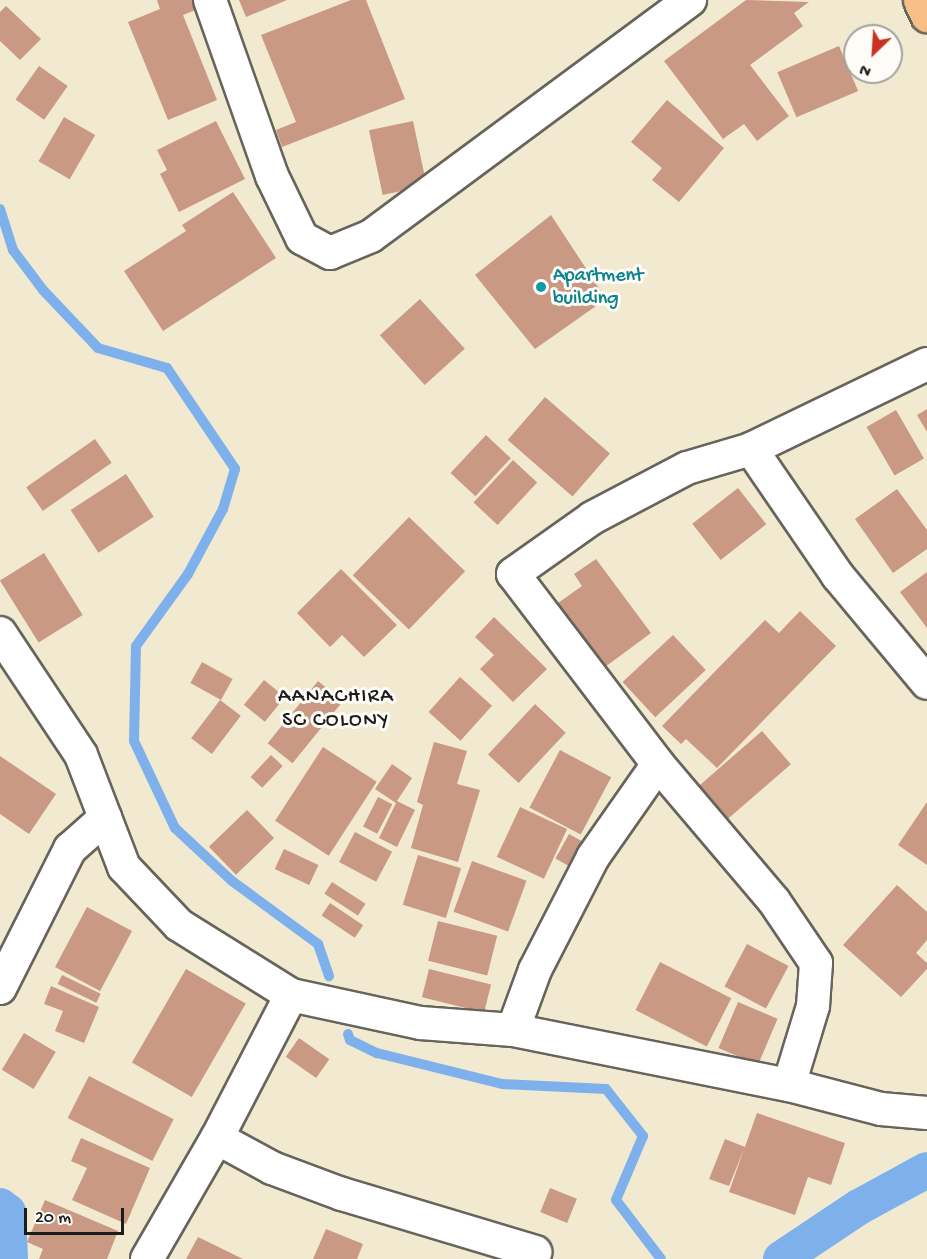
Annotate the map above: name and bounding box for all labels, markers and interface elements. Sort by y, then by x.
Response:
north arrow [843,24,903,84]
text: N [857,58,875,80]
place label: Apartment building [553,264,643,311]
marker: Apartment building [534,280,548,294]
district label: AANACHIRA SC COLONY [278,685,394,735]
scale bar [27,1196,128,1234]
text: 20 m [35,1208,71,1229]

